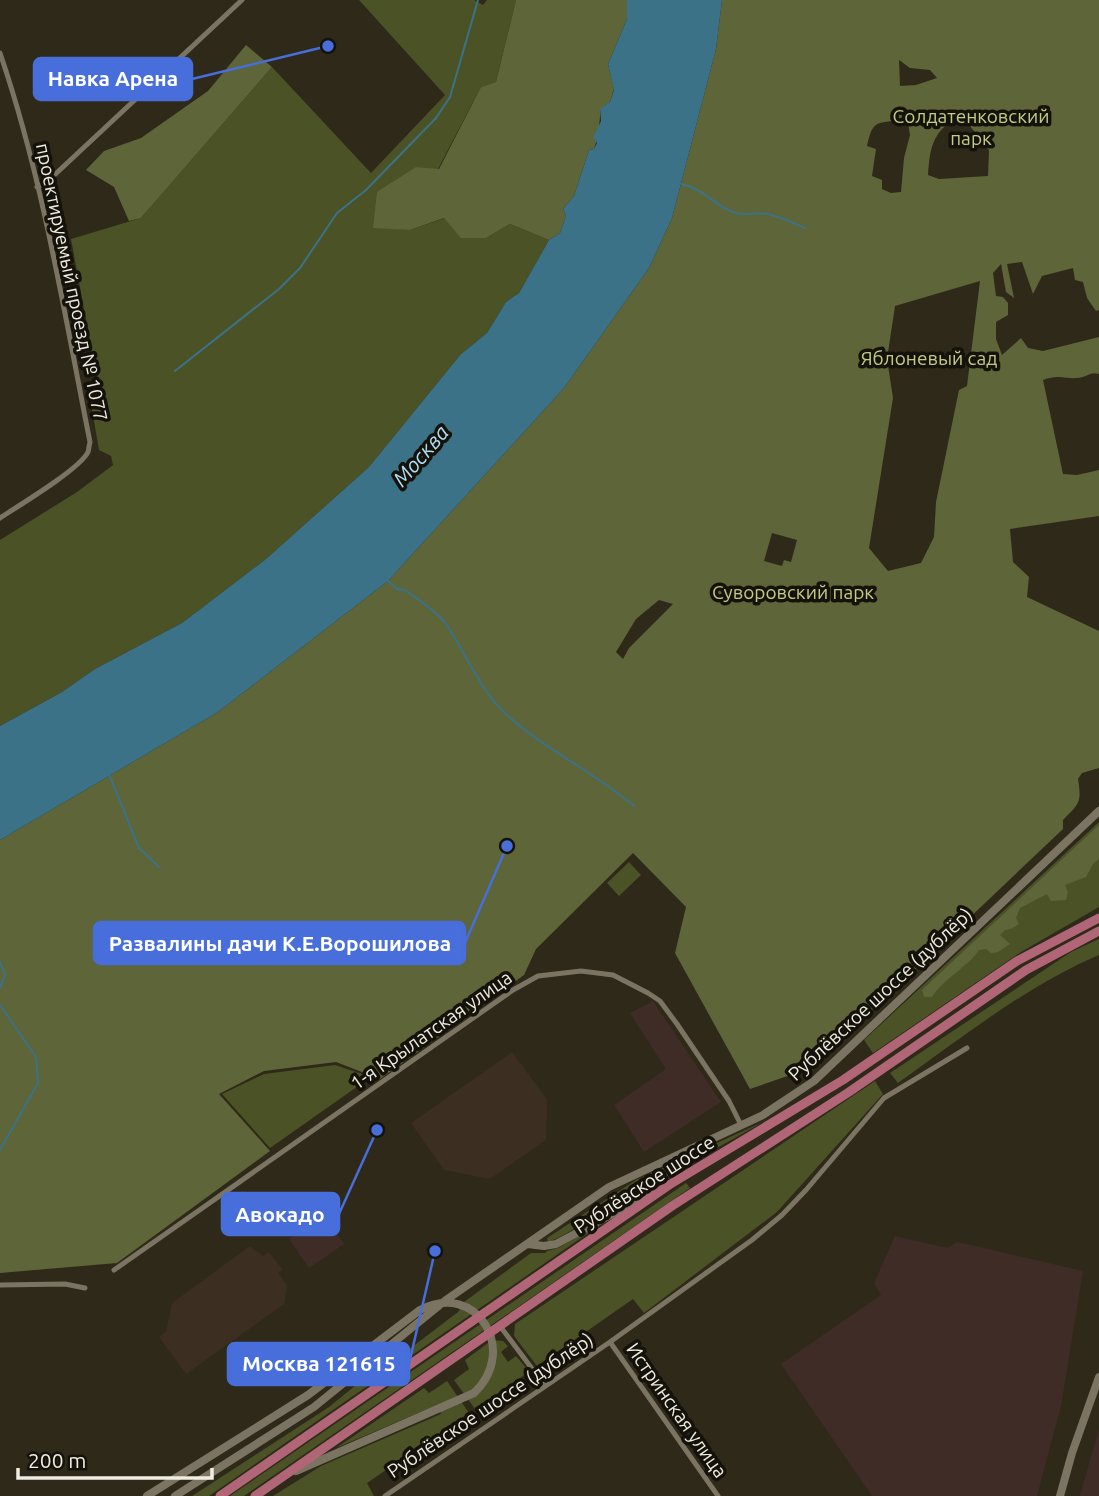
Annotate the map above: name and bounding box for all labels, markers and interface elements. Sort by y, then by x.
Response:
callout: Навка Арена [34,58,192,100]
text: Навка Арена [48,66,178,90]
park label: Солдатенковский парк [893,105,1049,149]
street label: проектируемый проезд № 1077 [32,141,112,423]
park label: Яблоневый сад [861,347,997,369]
water label: Москва [387,420,453,491]
park label: Суворовский парк [712,581,874,603]
street label: Рублёвское шоссе (дублёр) [783,903,977,1085]
callout: Развалины дачи К.Е.Ворошилова [94,922,465,964]
text: Развалины дачи К.Е.Ворошилова [109,931,451,955]
street label: 1-я Крылатская улица [346,966,516,1094]
street label: Рублёвское шоссе [570,1130,718,1238]
callout: Авокадо [222,1193,339,1235]
text: Авокадо [235,1202,325,1226]
street label: Рублёвское шоссе (дублёр) [383,1328,597,1482]
street label: Истринская улица [622,1338,732,1482]
callout: Москва 121615 [228,1343,409,1385]
text: Москва 121615 [242,1351,396,1375]
scale bar [18,1436,212,1480]
text: 200 m [28,1448,86,1472]

